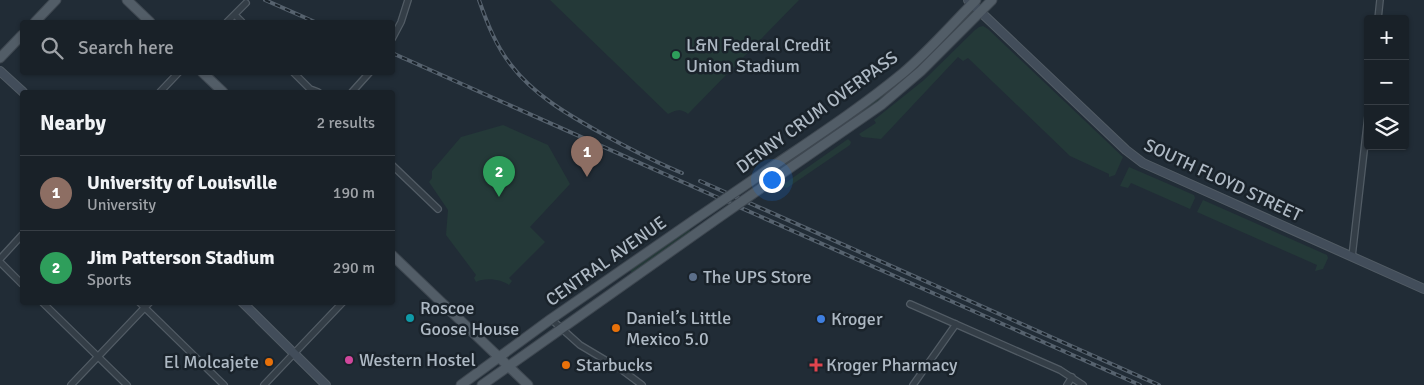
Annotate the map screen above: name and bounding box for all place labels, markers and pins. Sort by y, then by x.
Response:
place label: L&N Federal Credit Union Stadium [686,34,831,77]
marker: L&N Federal Credit Union Stadium [670,49,682,61]
pin: 1 [571,136,603,177]
pin: 2 [483,156,515,197]
place label: The UPS Store [703,266,812,288]
marker: The UPS Store [687,271,699,283]
place label: Roscoe Goose House [420,297,519,340]
place label: Daniel’s Little Mexico 5.0 [626,307,731,350]
place label: Kroger [831,308,883,330]
marker: Roscoe Goose House [404,312,416,324]
marker: Kroger [815,313,827,325]
marker: Daniel’s Little Mexico 5.0 [610,322,622,334]
place label: Western Hostel [359,349,476,371]
place label: El Molcajete [164,351,259,373]
marker: Western Hostel [343,354,355,366]
place label: Starbucks [576,354,653,376]
place label: Kroger Pharmacy [826,354,958,376]
marker: El Molcajete [263,356,275,368]
marker: Starbucks [560,359,572,371]
marker: Kroger Pharmacy [810,359,822,371]

